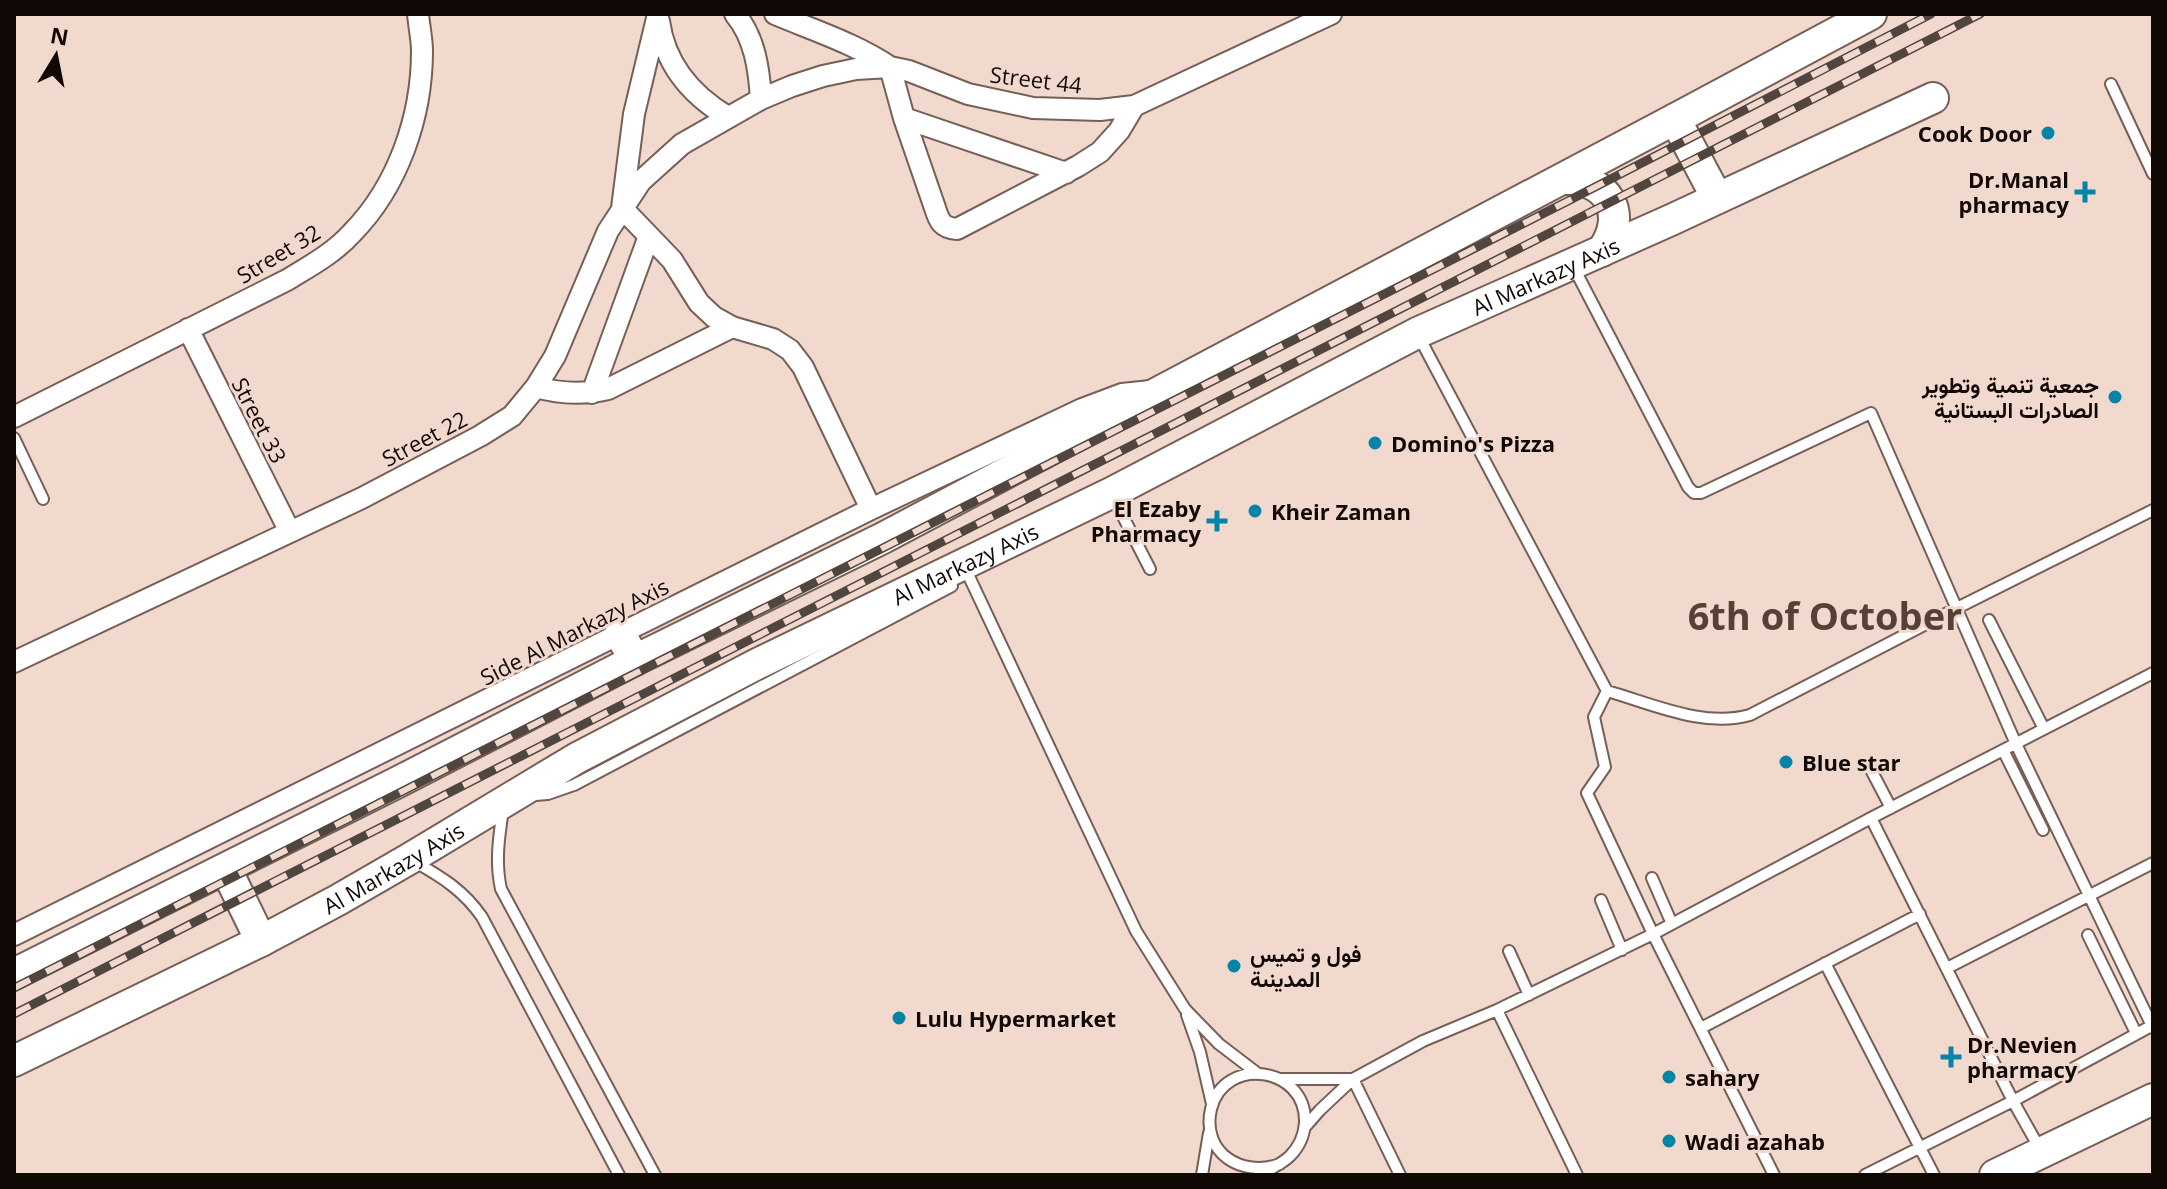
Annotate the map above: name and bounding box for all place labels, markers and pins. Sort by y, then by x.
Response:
place label: Cook Door [1918,118,2032,148]
marker: Cook Door [2039,124,2057,142]
place label: Dr.Manal pharmacy [1959,164,2069,219]
marker: Dr.Manal pharmacy [2076,183,2094,201]
place label: جمعية تنمية وتطوير الصادرات البستانية [1921,369,2099,424]
marker: جمعية تنمية وتطوير الصادرات البستانية [2106,388,2124,406]
place label: Domino's Pizza [1391,428,1555,458]
marker: Domino's Pizza [1366,434,1384,452]
place label: El Ezaby Pharmacy [1091,493,1201,548]
place label: Kheir Zaman [1271,496,1411,526]
marker: Kheir Zaman [1246,502,1264,520]
marker: El Ezaby Pharmacy [1208,512,1226,530]
place label: Blue star [1802,747,1900,777]
marker: Blue star [1777,753,1795,771]
place label: فول و تميس المدينىة [1250,938,1361,993]
marker: فول و تميس المدينىة [1225,957,1243,975]
place label: Lulu Hypermarket [915,1003,1116,1033]
marker: Lulu Hypermarket [890,1009,908,1027]
place label: Dr.Nevien pharmacy [1967,1029,2078,1084]
marker: Dr.Nevien pharmacy [1942,1048,1960,1066]
place label: sahary [1685,1062,1760,1092]
marker: sahary [1660,1068,1678,1086]
place label: Wadi azahab [1685,1126,1825,1156]
marker: Wadi azahab [1660,1132,1678,1150]

